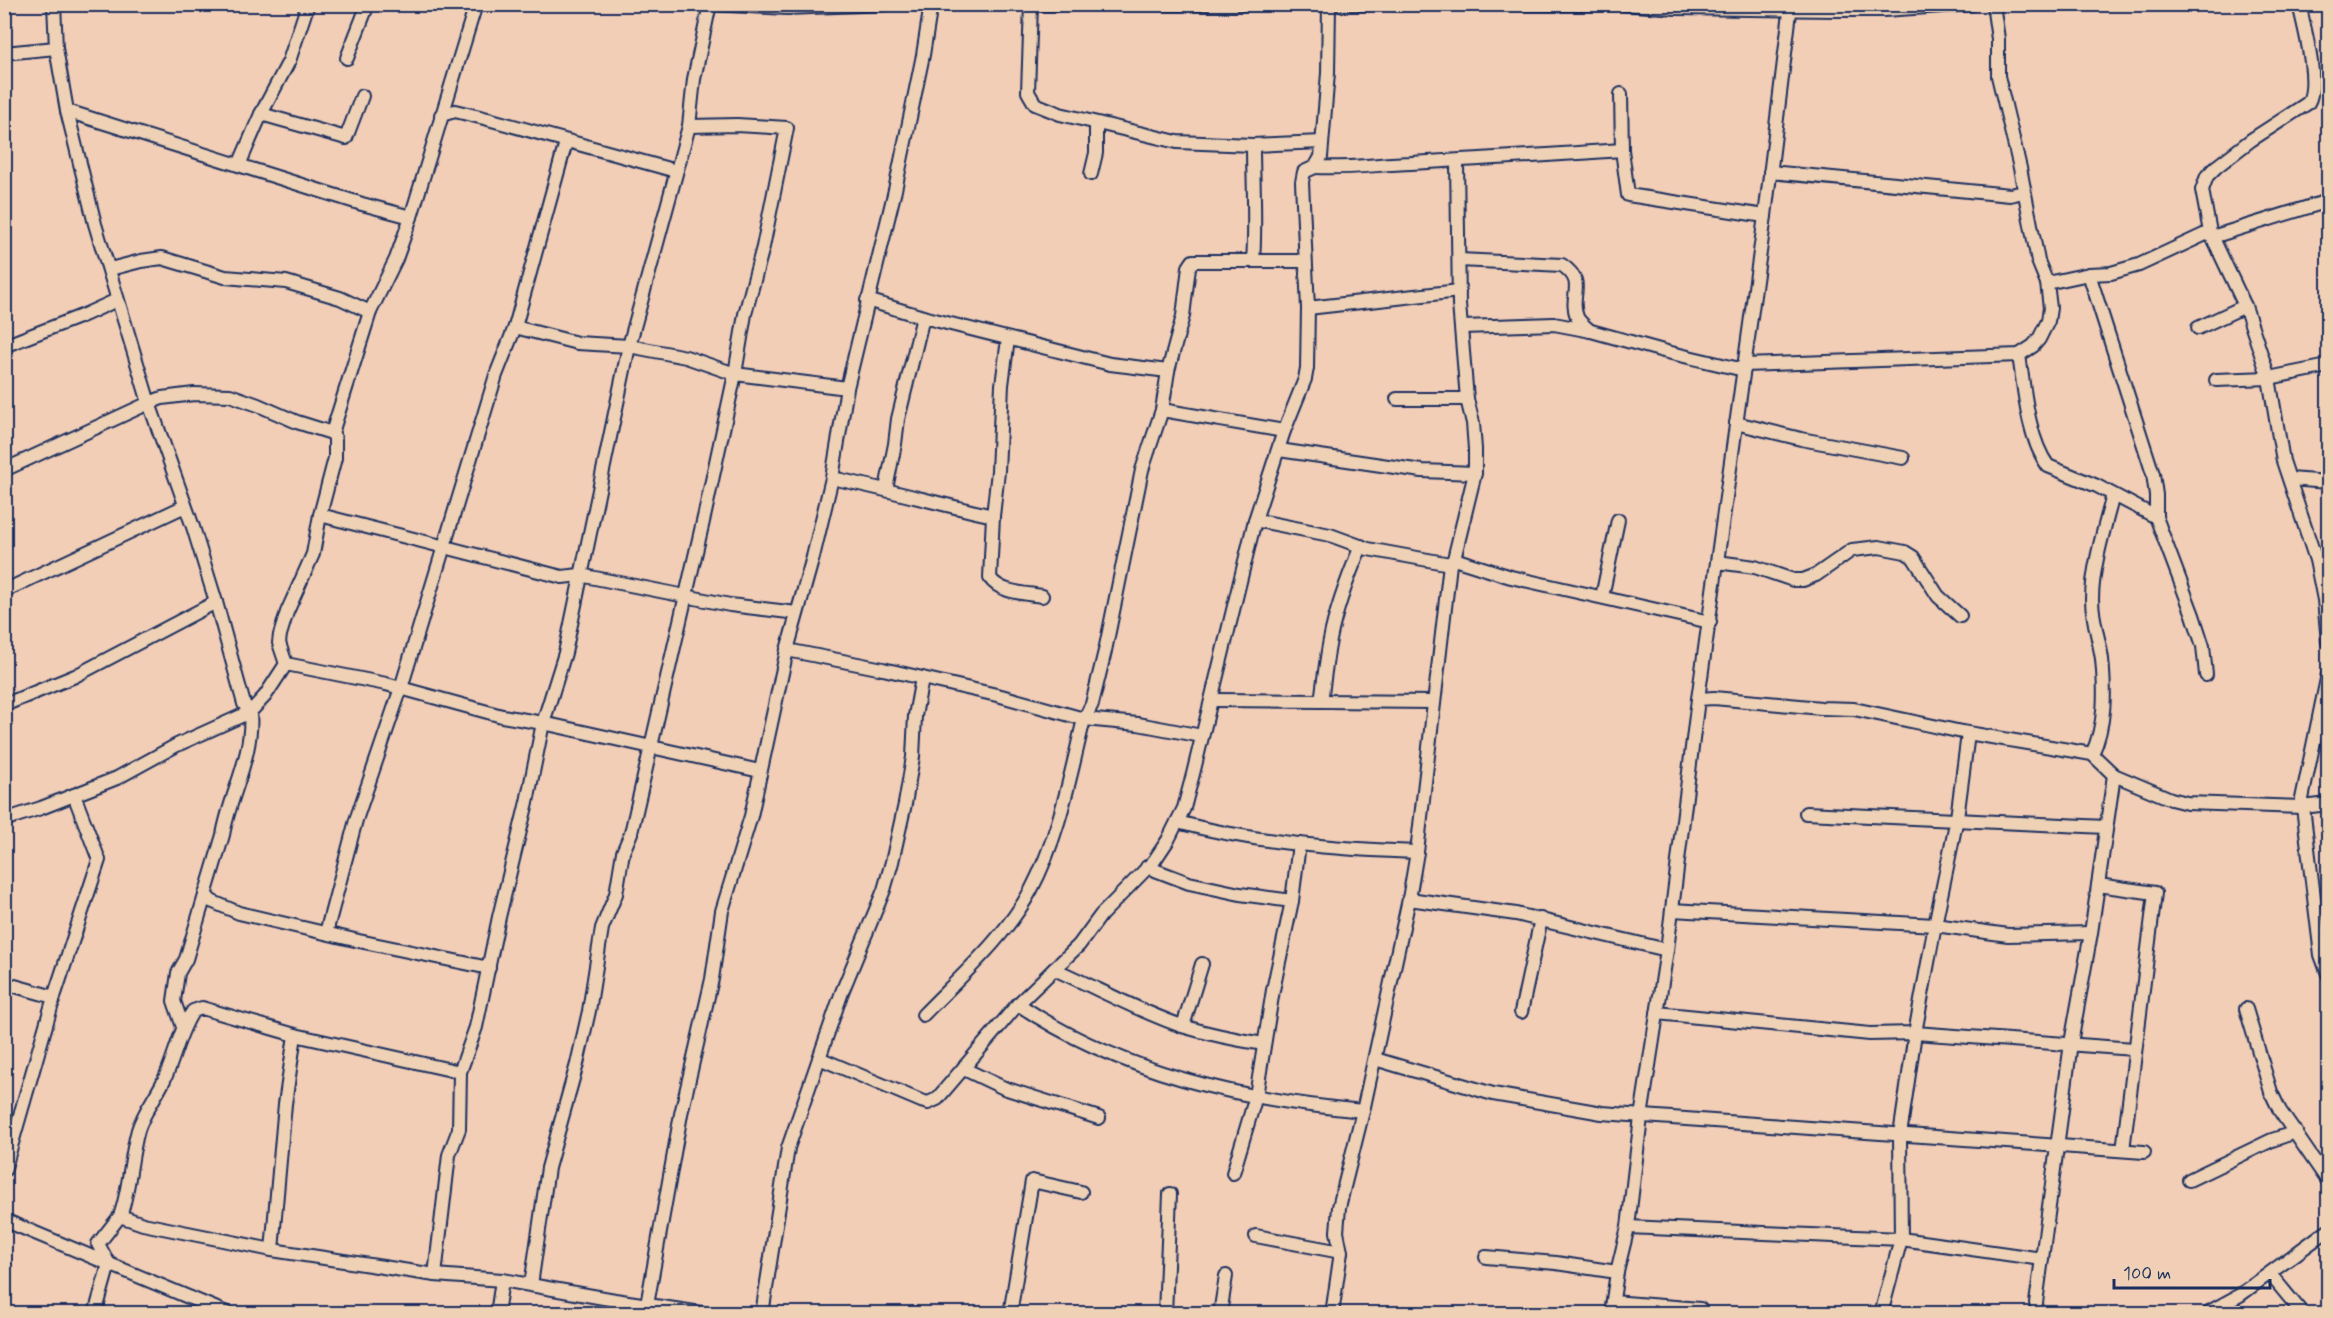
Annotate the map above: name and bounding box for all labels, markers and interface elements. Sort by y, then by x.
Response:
scale bar [2114,1252,2270,1290]
text: 100 m [2123,1262,2171,1286]

